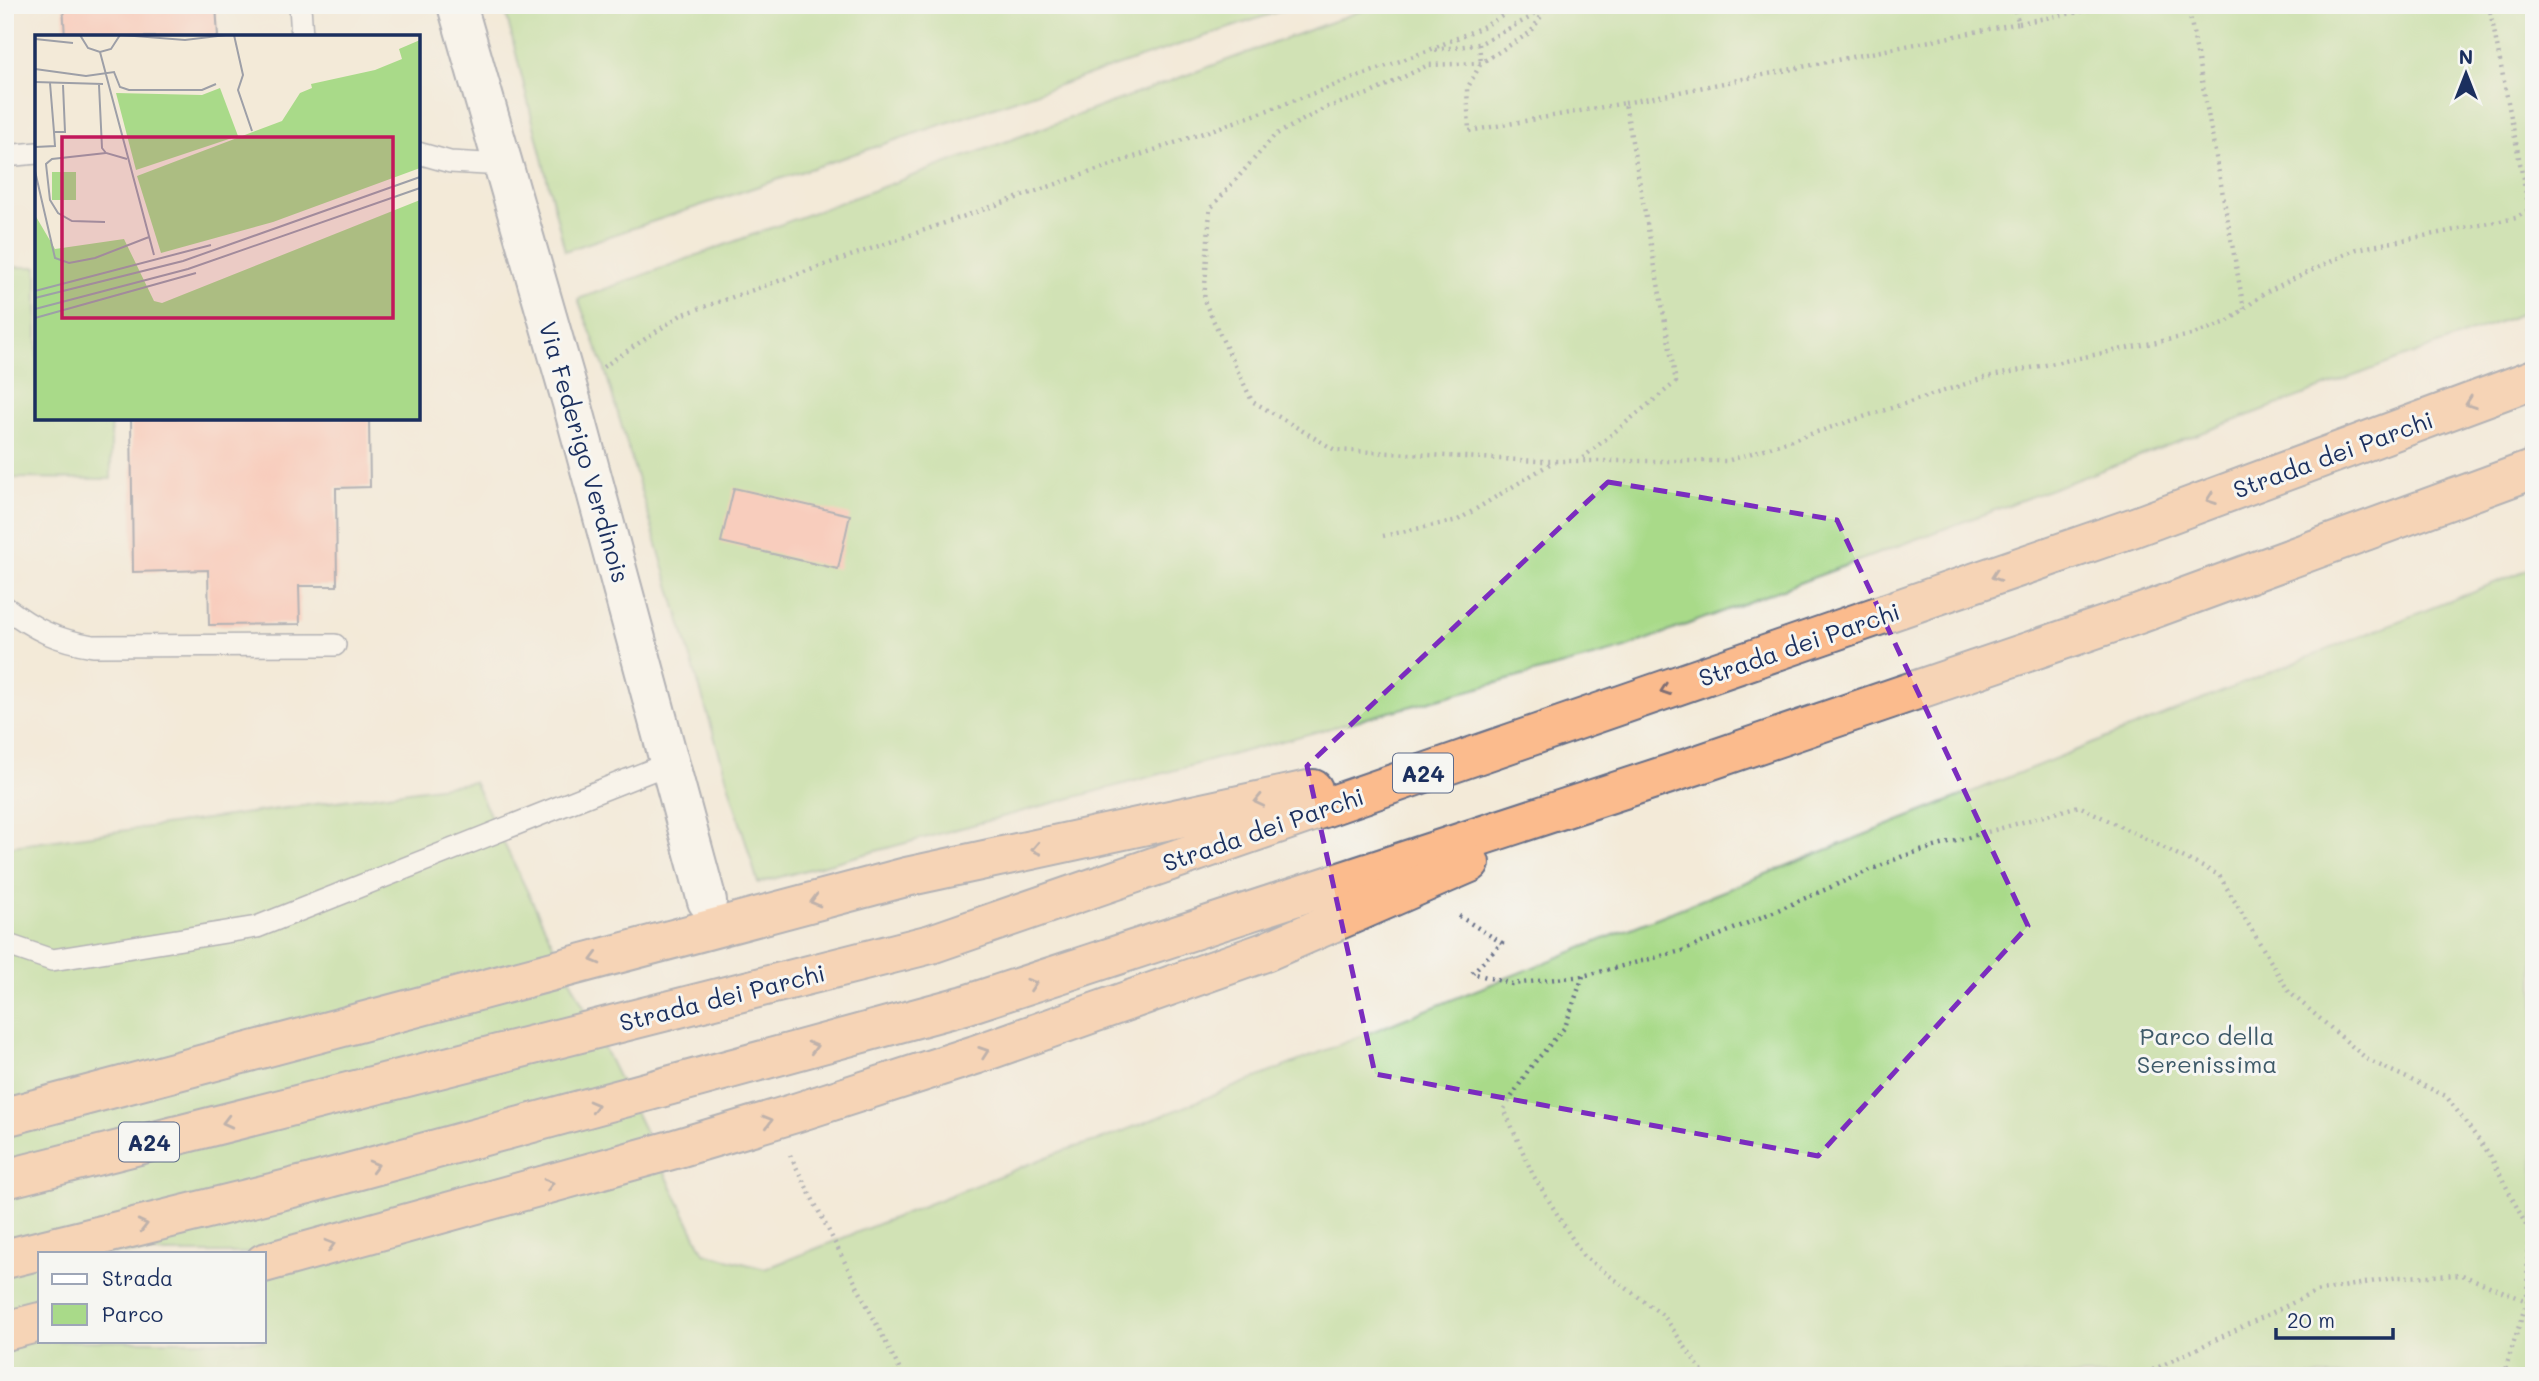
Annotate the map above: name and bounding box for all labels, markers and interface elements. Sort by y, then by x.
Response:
inset map [35,35,420,420]
north arrow [2430,38,2500,108]
text: N [2459,44,2473,69]
street label: Via Federigo Verdinois [533,318,637,586]
one-way arrow [2464,395,2476,409]
street label: Strada dei Parchi [2229,403,2437,505]
one-way arrow [2205,491,2217,505]
one-way arrow [1991,567,2003,581]
street label: Strada dei Parchi [1694,595,1904,693]
one-way arrow [1660,682,1672,696]
road number: A24 [1393,754,1453,792]
street label: Strada dei Parchi [1158,780,1368,878]
one-way arrow [1253,793,1265,808]
one-way arrow [1030,841,1042,856]
one-way arrow [809,893,821,907]
one-way arrow [589,951,601,965]
street label: Strada dei Parchi [616,956,828,1038]
one-way arrow [1025,977,1037,992]
park label: Parco della Serenissima [2137,1020,2277,1079]
one-way arrow [807,1040,819,1055]
one-way arrow [978,1046,990,1060]
one-way arrow [587,1100,599,1114]
one-way arrow [221,1114,233,1128]
one-way arrow [762,1115,774,1130]
road number: A24 [119,1122,179,1162]
one-way arrow [368,1159,380,1174]
one-way arrow [543,1177,555,1192]
one-way arrow [137,1219,149,1233]
one-way arrow [324,1239,336,1253]
legend [38,1252,266,1342]
text: Strada [102,1264,173,1291]
scale bar [2276,1297,2394,1341]
text: Parco [102,1300,163,1327]
text: 20 m [2287,1306,2335,1333]

